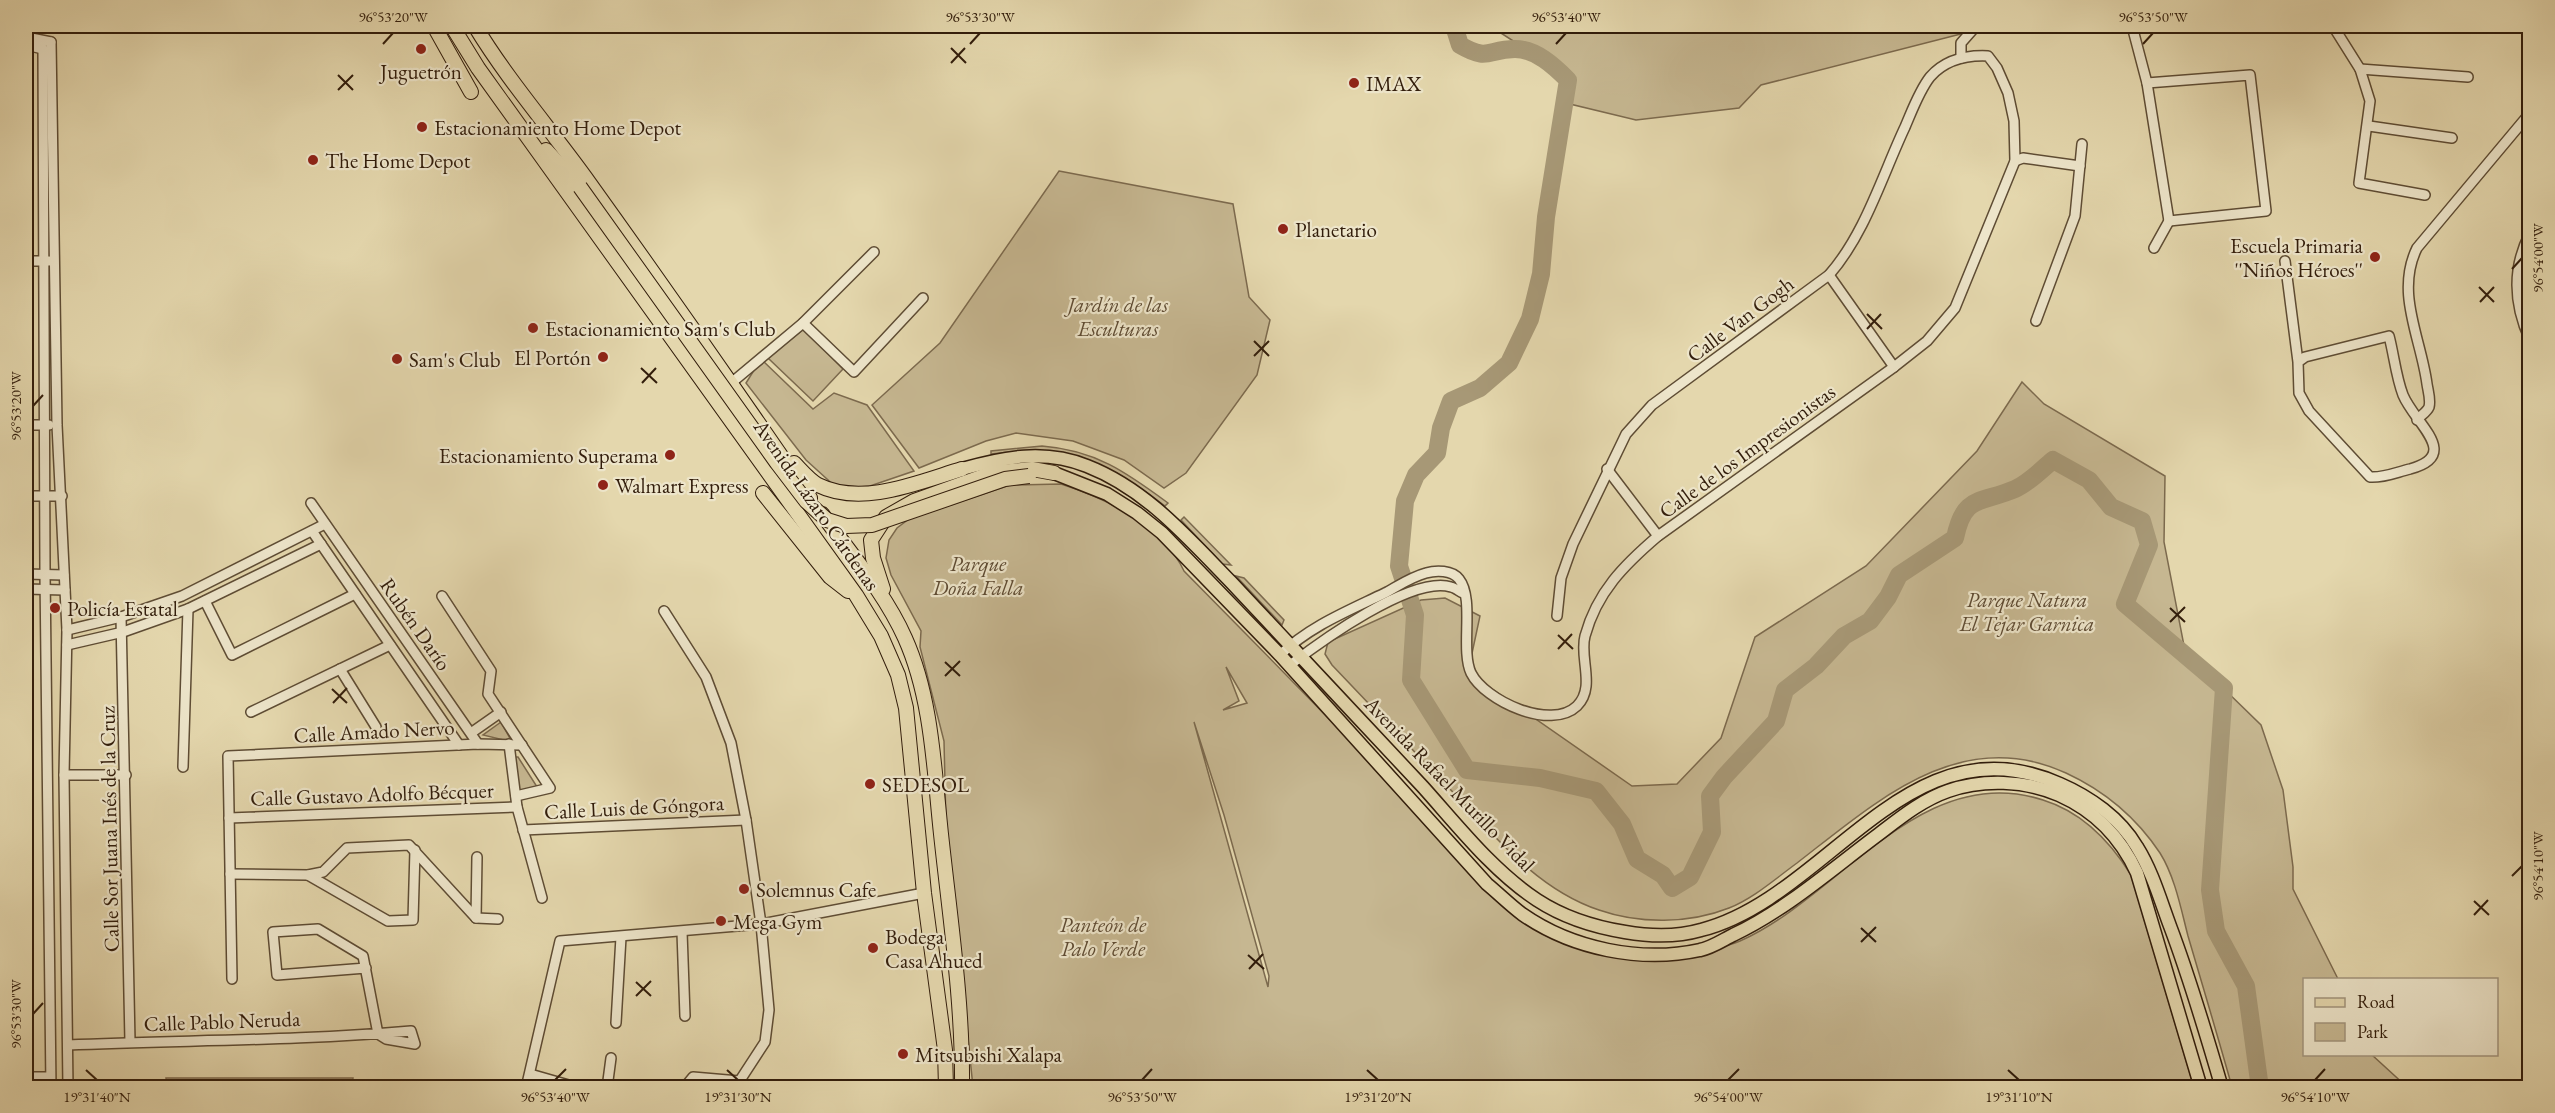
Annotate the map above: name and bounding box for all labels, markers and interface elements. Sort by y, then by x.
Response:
text: 96°53'20"W [358,7,428,26]
text: 96°53'30"W [945,7,1015,26]
text: 96°53'40"W [1531,7,1601,26]
text: 96°53'50"W [2118,7,2188,26]
marker: Juguetrón [414,42,428,56]
place label: Juguetrón [378,58,462,85]
place label: IMAX [1366,70,1422,97]
marker: IMAX [1347,76,1361,90]
place label: Estacionamiento Home Depot [434,114,682,141]
marker: Estacionamiento Home Depot [415,120,429,134]
place label: The Home Depot [325,147,471,174]
marker: The Home Depot [306,153,320,167]
place label: Planetario [1295,216,1377,243]
marker: Planetario [1276,222,1290,236]
text: 96°54'00"W [2528,223,2547,293]
place label: Escuela Primaria ''Niños Héroes'' [2230,232,2364,283]
marker: Escuela Primaria ''Niños Héroes'' [2368,250,2382,264]
street label: Calle Van Gogh [1681,270,1799,368]
park label: Jardín de las Esculturas [1064,291,1168,342]
place label: Estacionamiento Sam's Club [545,315,776,342]
marker: Estacionamiento Sam's Club [526,321,540,335]
place label: El Portón [514,344,591,371]
place label: Sam's Club [409,346,501,373]
marker: El Portón [596,350,610,364]
marker: Sam's Club [390,352,404,366]
text: 96°53'20"W [6,371,25,441]
street label: Calle de los Impresionistas [1653,378,1841,524]
street label: Avenida Lázaro Cárdenas [747,413,886,596]
place label: Estacionamiento Superama [439,442,659,469]
marker: Estacionamiento Superama [663,448,677,462]
place label: Walmart Express [615,472,749,499]
marker: Walmart Express [596,478,610,492]
park label: Parque Doña Falla [931,550,1024,601]
street label: Rubén Darío [374,572,458,676]
park label: Parque Natura El Tejar Garnica [1959,586,2094,637]
place label: Policía Estatal [67,595,178,622]
marker: Policía Estatal [48,601,62,615]
street label: Avenida Rafael Murillo Vidal [1358,690,1541,878]
street label: Calle Sor Juana Inés de la Cruz [93,706,125,952]
street label: Calle Amado Nervo [293,713,455,749]
place label: SEDESOL [882,771,970,798]
street label: Calle Gustavo Adolfo Bécquer [250,776,494,812]
marker: SEDESOL [863,777,877,791]
street label: Calle Luis de Góngora [543,789,725,825]
text: 96°54'10"W [2528,831,2547,901]
place label: Solemnus Cafe [756,876,876,903]
marker: Solemnus Cafe [737,882,751,896]
place label: Mega Gym [733,908,822,935]
park label: Panteón de Palo Verde [1060,911,1147,962]
marker: Mega Gym [714,914,728,928]
place label: Bodega Casa Ahued [885,923,983,974]
marker: Bodega Casa Ahued [866,941,880,955]
legend [2303,978,2498,1056]
text: 96°53'30"W [6,979,25,1049]
text: Road [2357,990,2396,1013]
street label: Calle Pablo Neruda [143,1005,301,1037]
text: Park [2357,1020,2388,1043]
place label: Mitsubishi Xalapa [915,1041,1063,1068]
marker: Mitsubishi Xalapa [896,1047,910,1061]
text: 19°31'40"N [63,1087,131,1106]
text: 96°53'40"W [520,1087,590,1106]
text: 19°31'30"N [704,1087,772,1106]
text: 96°53'50"W [1107,1087,1177,1106]
text: 19°31'20"N [1344,1087,1412,1106]
text: 96°54'00"W [1693,1087,1763,1106]
text: 19°31'10"N [1985,1087,2053,1106]
text: 96°54'10"W [2280,1087,2350,1106]

